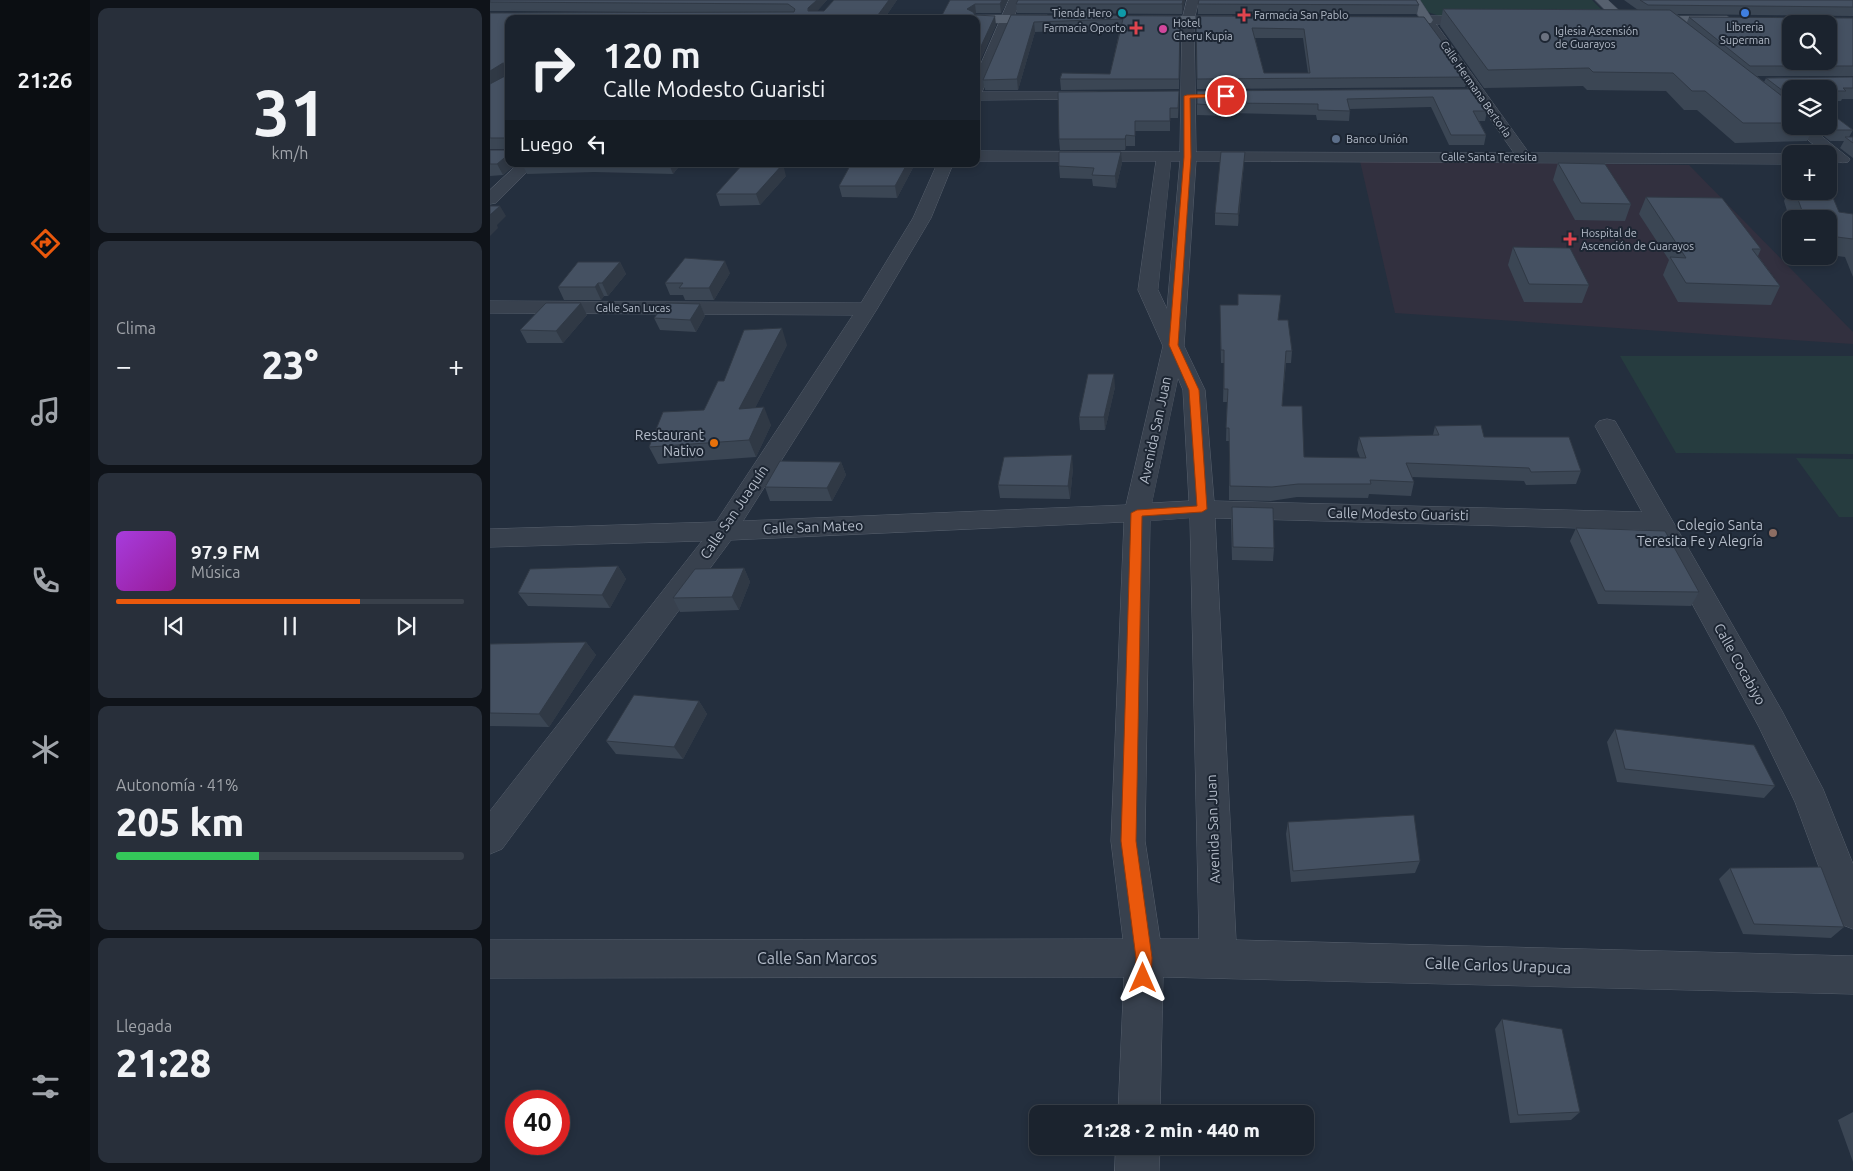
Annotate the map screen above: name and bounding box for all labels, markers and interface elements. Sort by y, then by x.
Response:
place label: Tienda Hero [1052,7,1112,19]
marker: Tienda Hero [1116,7,1128,19]
marker: Libreria Superman [1739,7,1751,19]
marker: Farmacia San Pablo [1238,9,1250,21]
place label: Farmacia San Pablo [1254,9,1348,21]
map controls [1782,15,1837,265]
button: search [1782,15,1837,70]
place label: Hotel Cheru Kupia [1173,17,1233,42]
place label: Libreria Superman [1720,21,1770,46]
place label: Farmacia Oporto [1043,22,1126,34]
marker: Farmacia Oporto [1130,22,1142,34]
marker: Hotel Cheru Kupia [1157,23,1169,35]
place label: Iglesia Ascensión de Guarayos [1555,25,1638,50]
marker: Iglesia Ascensión de Guarayos [1539,31,1551,43]
icon: right [520,35,585,100]
text: 120 m [603,35,701,75]
street label: Calle Hermana Bertorla [1438,38,1514,140]
text: 21:26 [17,67,73,92]
text: 31 [253,75,327,148]
pin [1205,75,1247,117]
text: Calle Modesto Guaristi [603,76,825,101]
button: layers [1782,80,1837,135]
icon: arrive [1212,82,1240,110]
icon: left [583,130,611,158]
text: Luego [520,133,573,155]
marker: Banco Unión [1330,133,1342,145]
place label: Banco Unión [1346,133,1408,145]
text: km/h [272,144,308,162]
button: + [1782,145,1837,200]
street label: Calle Santa Teresita [1441,151,1537,163]
button: − [1782,210,1837,265]
icon: directions [28,226,63,261]
place label: Hospital de Ascención de Guarayos [1581,227,1694,252]
marker: Hospital de Ascención de Guarayos [1563,232,1577,246]
street label: Calle San Lucas [596,302,670,314]
text: Clima [116,319,156,337]
text: 23° [262,344,318,386]
text: − [116,350,132,381]
text: + [448,350,464,381]
street label: Avenida San Juan [1136,375,1174,485]
icon: music [28,394,63,429]
place label: Restaurant Nativo [635,427,704,459]
marker: Restaurant Nativo [708,437,720,449]
street label: Calle San Juaquín [697,462,771,562]
street label: Calle Modesto Guaristi [1327,505,1469,523]
street label: Calle San Mateo [762,517,864,537]
place label: Colegio Santa Teresita Fe y Alegría [1637,517,1763,549]
marker: Colegio Santa Teresita Fe y Alegría [1767,527,1779,539]
text: 97.9 FM [191,541,260,563]
icon: phone [28,563,63,598]
text: Música [191,563,241,581]
icon: previous [160,612,188,640]
icon: pause [276,612,304,640]
icon: next [392,612,420,640]
street label: Calle Cocabiyo [1711,620,1769,708]
icon: climate [28,732,63,767]
street label: Avenida San Juan [1203,774,1223,884]
text: Autonomía · 41% [116,776,238,794]
text: 205 km [116,801,244,843]
icon: car [28,900,63,935]
street label: Calle San Marcos [757,949,877,967]
position arrow [1116,951,1168,1003]
street label: Calle Carlos Urapuca [1424,953,1572,977]
text: Llegada [116,1017,172,1035]
text: 21:28 [116,1042,211,1084]
icon: filters [28,1069,63,1104]
speed limit sign: 40 [505,1090,570,1155]
text: 21:28 · 2 min · 440 m [1083,1119,1260,1141]

